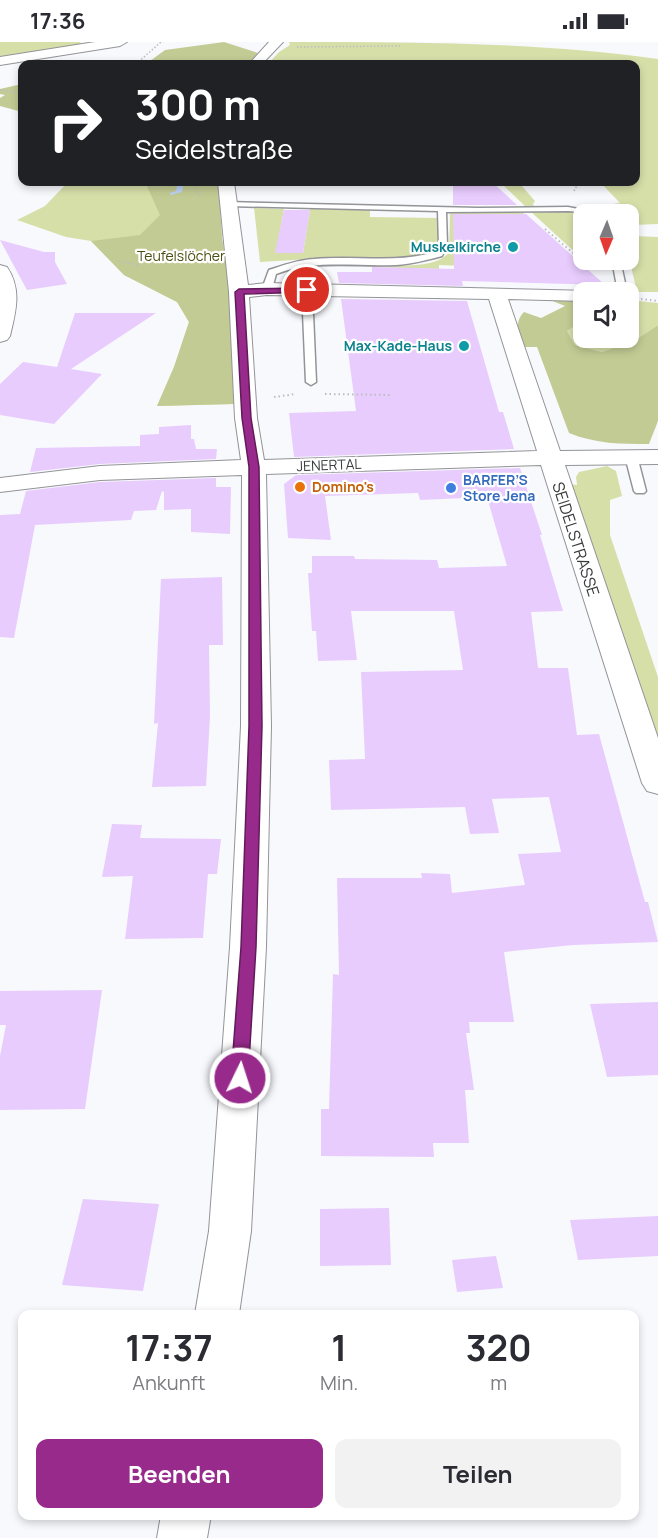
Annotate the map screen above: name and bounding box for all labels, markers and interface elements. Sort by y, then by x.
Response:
text: 17:36 [30,6,85,36]
text: 300 m [135,75,261,133]
icon: right [36,84,114,162]
text: Seidelstraße [135,130,293,167]
north arrow [573,204,639,270]
map controls [573,204,639,348]
place label: Muskelkirche [411,237,501,256]
marker: Muskelkirche [506,240,520,254]
park label: Teufelslöcher [137,246,225,265]
pin [281,264,332,315]
icon: arrive [290,273,323,306]
button: sound [573,282,639,348]
place label: Max-Kade-Haus [344,336,452,355]
marker: Max-Kade-Haus [457,339,471,353]
street label: JENERTAL [296,454,362,475]
place label: BARFER’S Store Jena [463,470,535,505]
place label: Domino's [312,477,374,496]
street label: SEIDELSTRASSE [547,479,605,599]
marker: Domino's [293,480,307,494]
marker: BARFER’S Store Jena [444,481,458,495]
position arrow [208,1046,272,1110]
text: 17:37 [125,1323,213,1372]
text: 1 [331,1323,347,1372]
text: 320 [466,1323,532,1372]
text: Ankunft [132,1369,206,1396]
text: Min. [320,1369,358,1396]
text: m [490,1369,507,1396]
button: Beenden [36,1439,323,1508]
button: Teilen [335,1439,621,1508]

